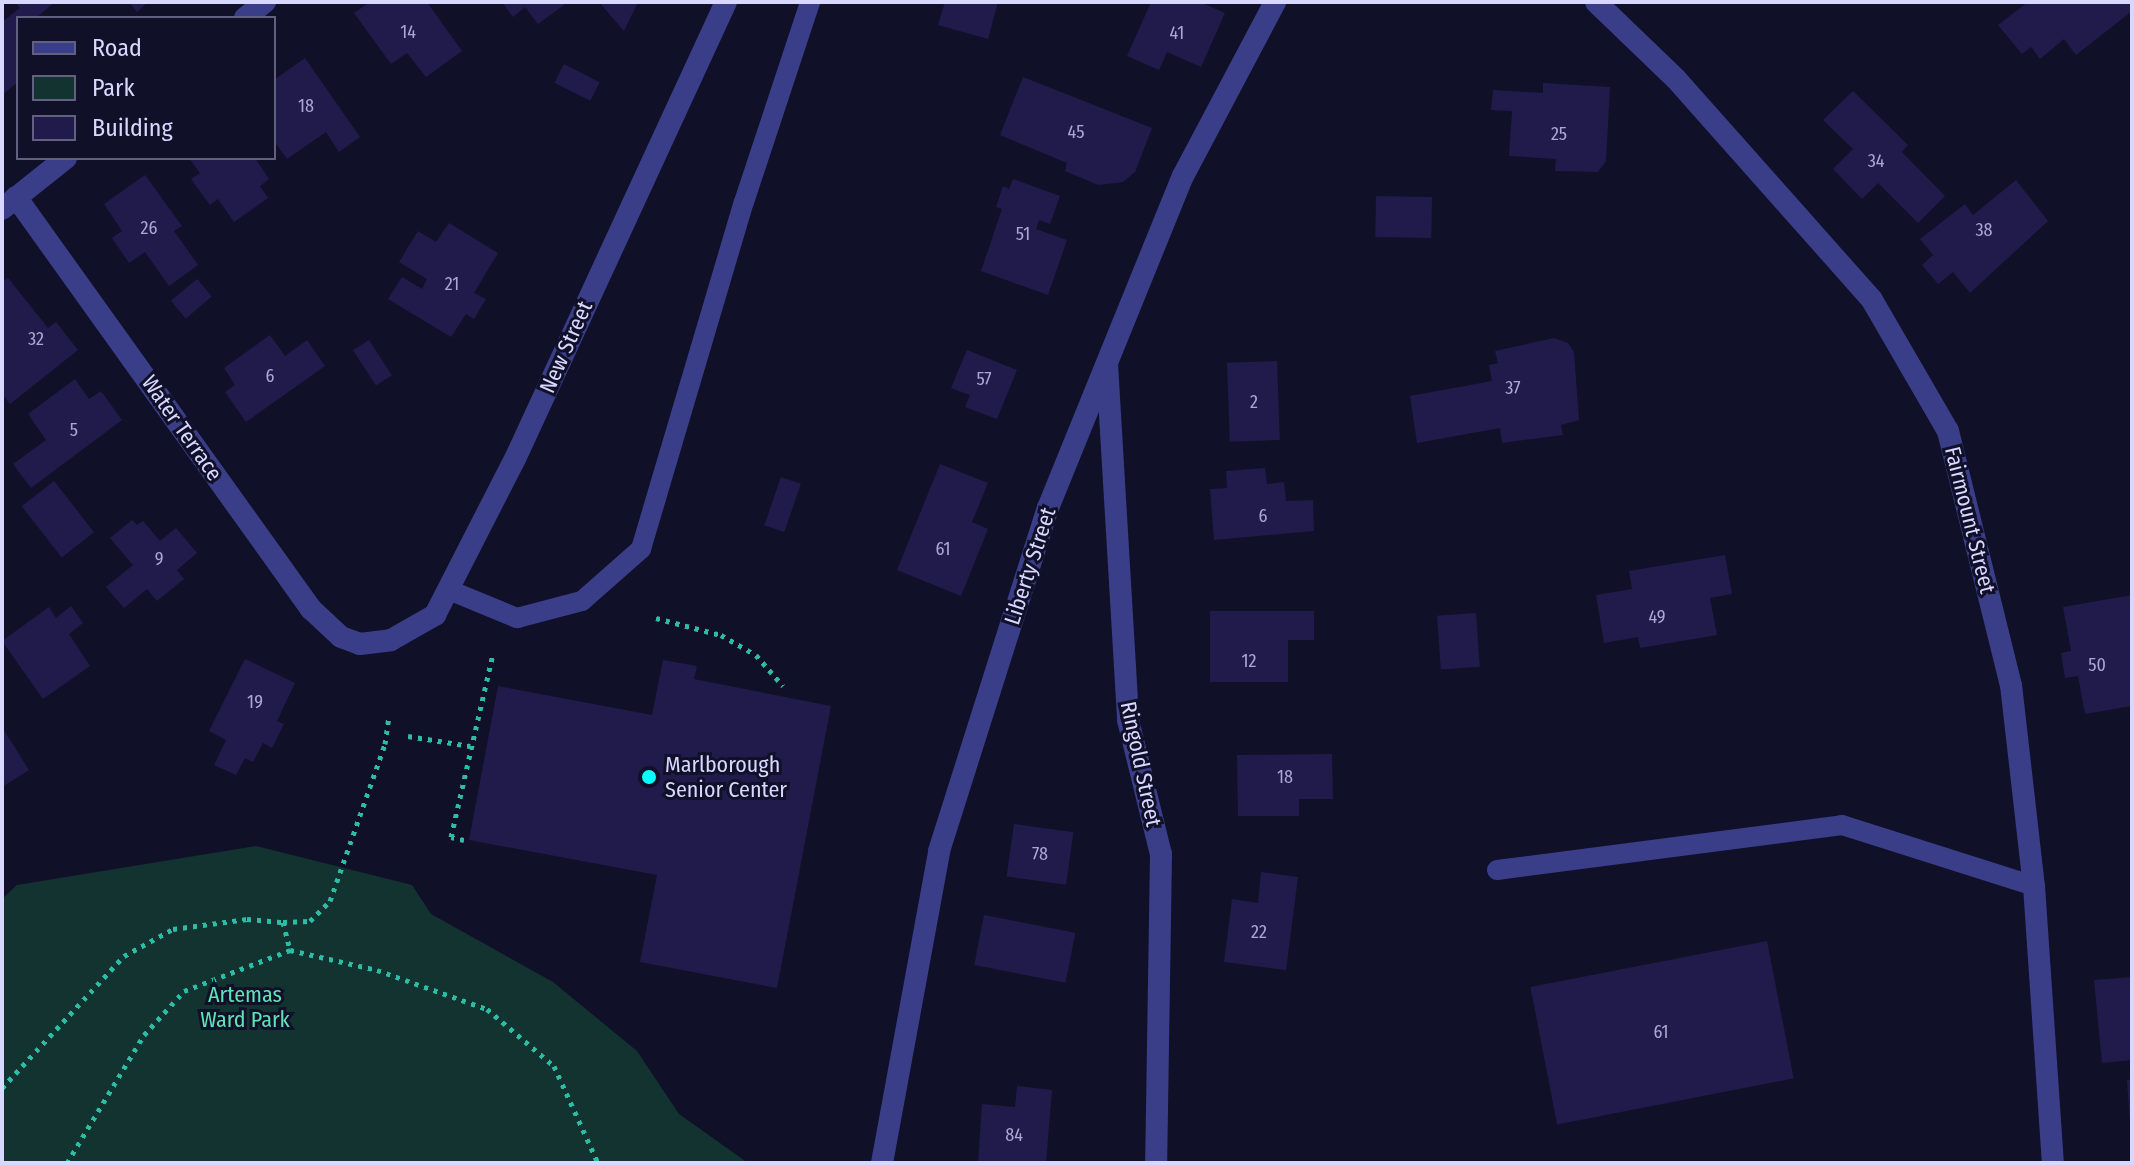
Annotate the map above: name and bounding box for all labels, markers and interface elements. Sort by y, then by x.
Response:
legend [16,16,276,160]
house number: 14 [400,21,416,43]
house number: 41 [1170,22,1184,44]
text: Road [92,34,142,62]
text: Park [92,74,135,102]
house number: 18 [298,95,314,117]
text: Building [92,114,173,142]
house number: 45 [1068,121,1084,143]
house number: 25 [1551,123,1567,145]
house number: 34 [1868,150,1884,172]
house number: 26 [141,217,157,239]
house number: 38 [1975,219,1993,241]
house number: 51 [1016,223,1030,245]
house number: 21 [445,273,459,295]
street label: New Street [534,297,598,397]
house number: 32 [28,328,44,350]
house number: 6 [266,365,274,387]
house number: 57 [976,368,992,390]
street label: Water Terrace [136,370,228,486]
house number: 37 [1505,377,1521,399]
house number: 2 [1250,391,1258,413]
house number: 5 [70,419,78,441]
street label: Fairmount Street [1939,444,2001,596]
street label: Liberty Street [999,504,1061,628]
house number: 6 [1259,505,1267,527]
house number: 61 [935,538,951,560]
house number: 9 [155,548,163,570]
house number: 49 [1648,606,1666,628]
house number: 12 [1242,650,1256,672]
house number: 50 [2088,654,2106,676]
house number: 19 [247,691,263,713]
street label: Ringold Street [1115,699,1167,829]
place label: Marlborough Senior Center [665,751,787,802]
house number: 18 [1277,766,1293,788]
marker: Marlborough Senior Center [640,768,658,786]
house number: 78 [1032,843,1048,865]
house number: 22 [1251,921,1267,943]
park label: Artemas Ward Park [200,981,290,1032]
house number: 61 [1653,1021,1669,1043]
house number: 84 [1005,1124,1023,1146]

